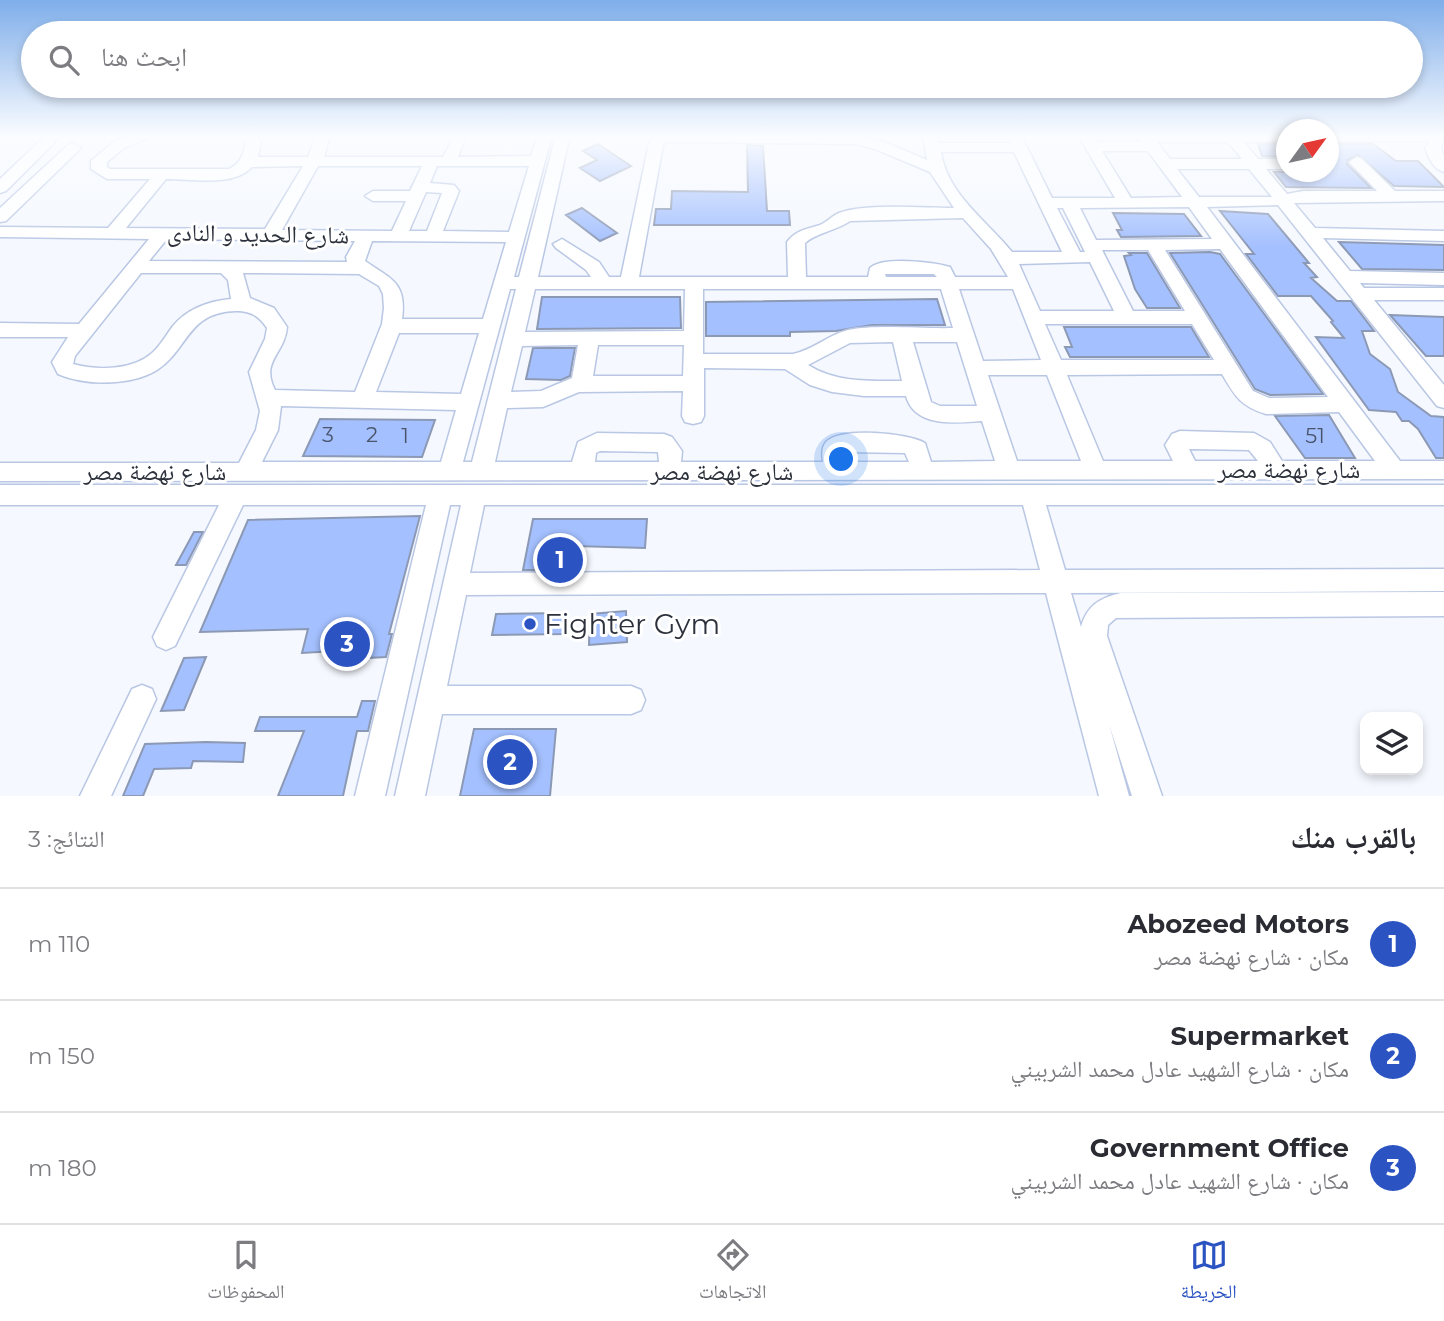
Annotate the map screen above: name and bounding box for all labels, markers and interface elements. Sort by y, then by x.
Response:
search box [21,21,1423,98]
icon: search [45,41,83,79]
text: ابحث هنا [101,41,187,73]
north arrow [1276,119,1339,182]
street label: شارع الحديد و النادى [167,217,349,251]
house number: 3 [322,422,334,447]
house number: 2 [366,422,378,447]
house number: 1 [401,423,409,448]
house number: 51 [1305,423,1325,448]
your location [824,442,858,476]
street label: شارع نهضة مصر [1217,455,1360,485]
street label: شارع نهضة مصر [83,457,226,487]
street label: شارع نهضة مصر [650,457,793,487]
pin: 1 [537,534,583,586]
place label: Fighter Gym [544,607,720,641]
marker: Fighter Gym [522,616,538,632]
pin: 3 [324,618,370,670]
map controls [1360,712,1423,775]
button: layers [1360,712,1423,775]
pin: 2 [487,736,533,788]
text: بالقرب منك [1290,819,1416,856]
text: النتائج: 3 [28,825,105,853]
text: Abozeed Motors [1127,908,1349,940]
text: 110 m [28,930,90,958]
text: 1 [1388,930,1398,958]
text: مكان · شارع نهضة مصر [1154,943,1349,971]
text: Supermarket [1171,1020,1349,1052]
text: 150 m [28,1042,95,1070]
text: 2 [1386,1042,1400,1070]
text: مكان · شارع الشهيد عادل محمد الشربيني [1011,1055,1349,1083]
text: Government Office [1090,1132,1349,1164]
text: 180 m [28,1154,97,1182]
text: 3 [1386,1154,1400,1182]
text: مكان · شارع الشهيد عادل محمد الشربيني [1011,1167,1349,1195]
tab: المحفوظات [207,1236,285,1310]
tab: الاتجاهات [699,1236,766,1310]
tab: الخريطة [1181,1236,1237,1310]

